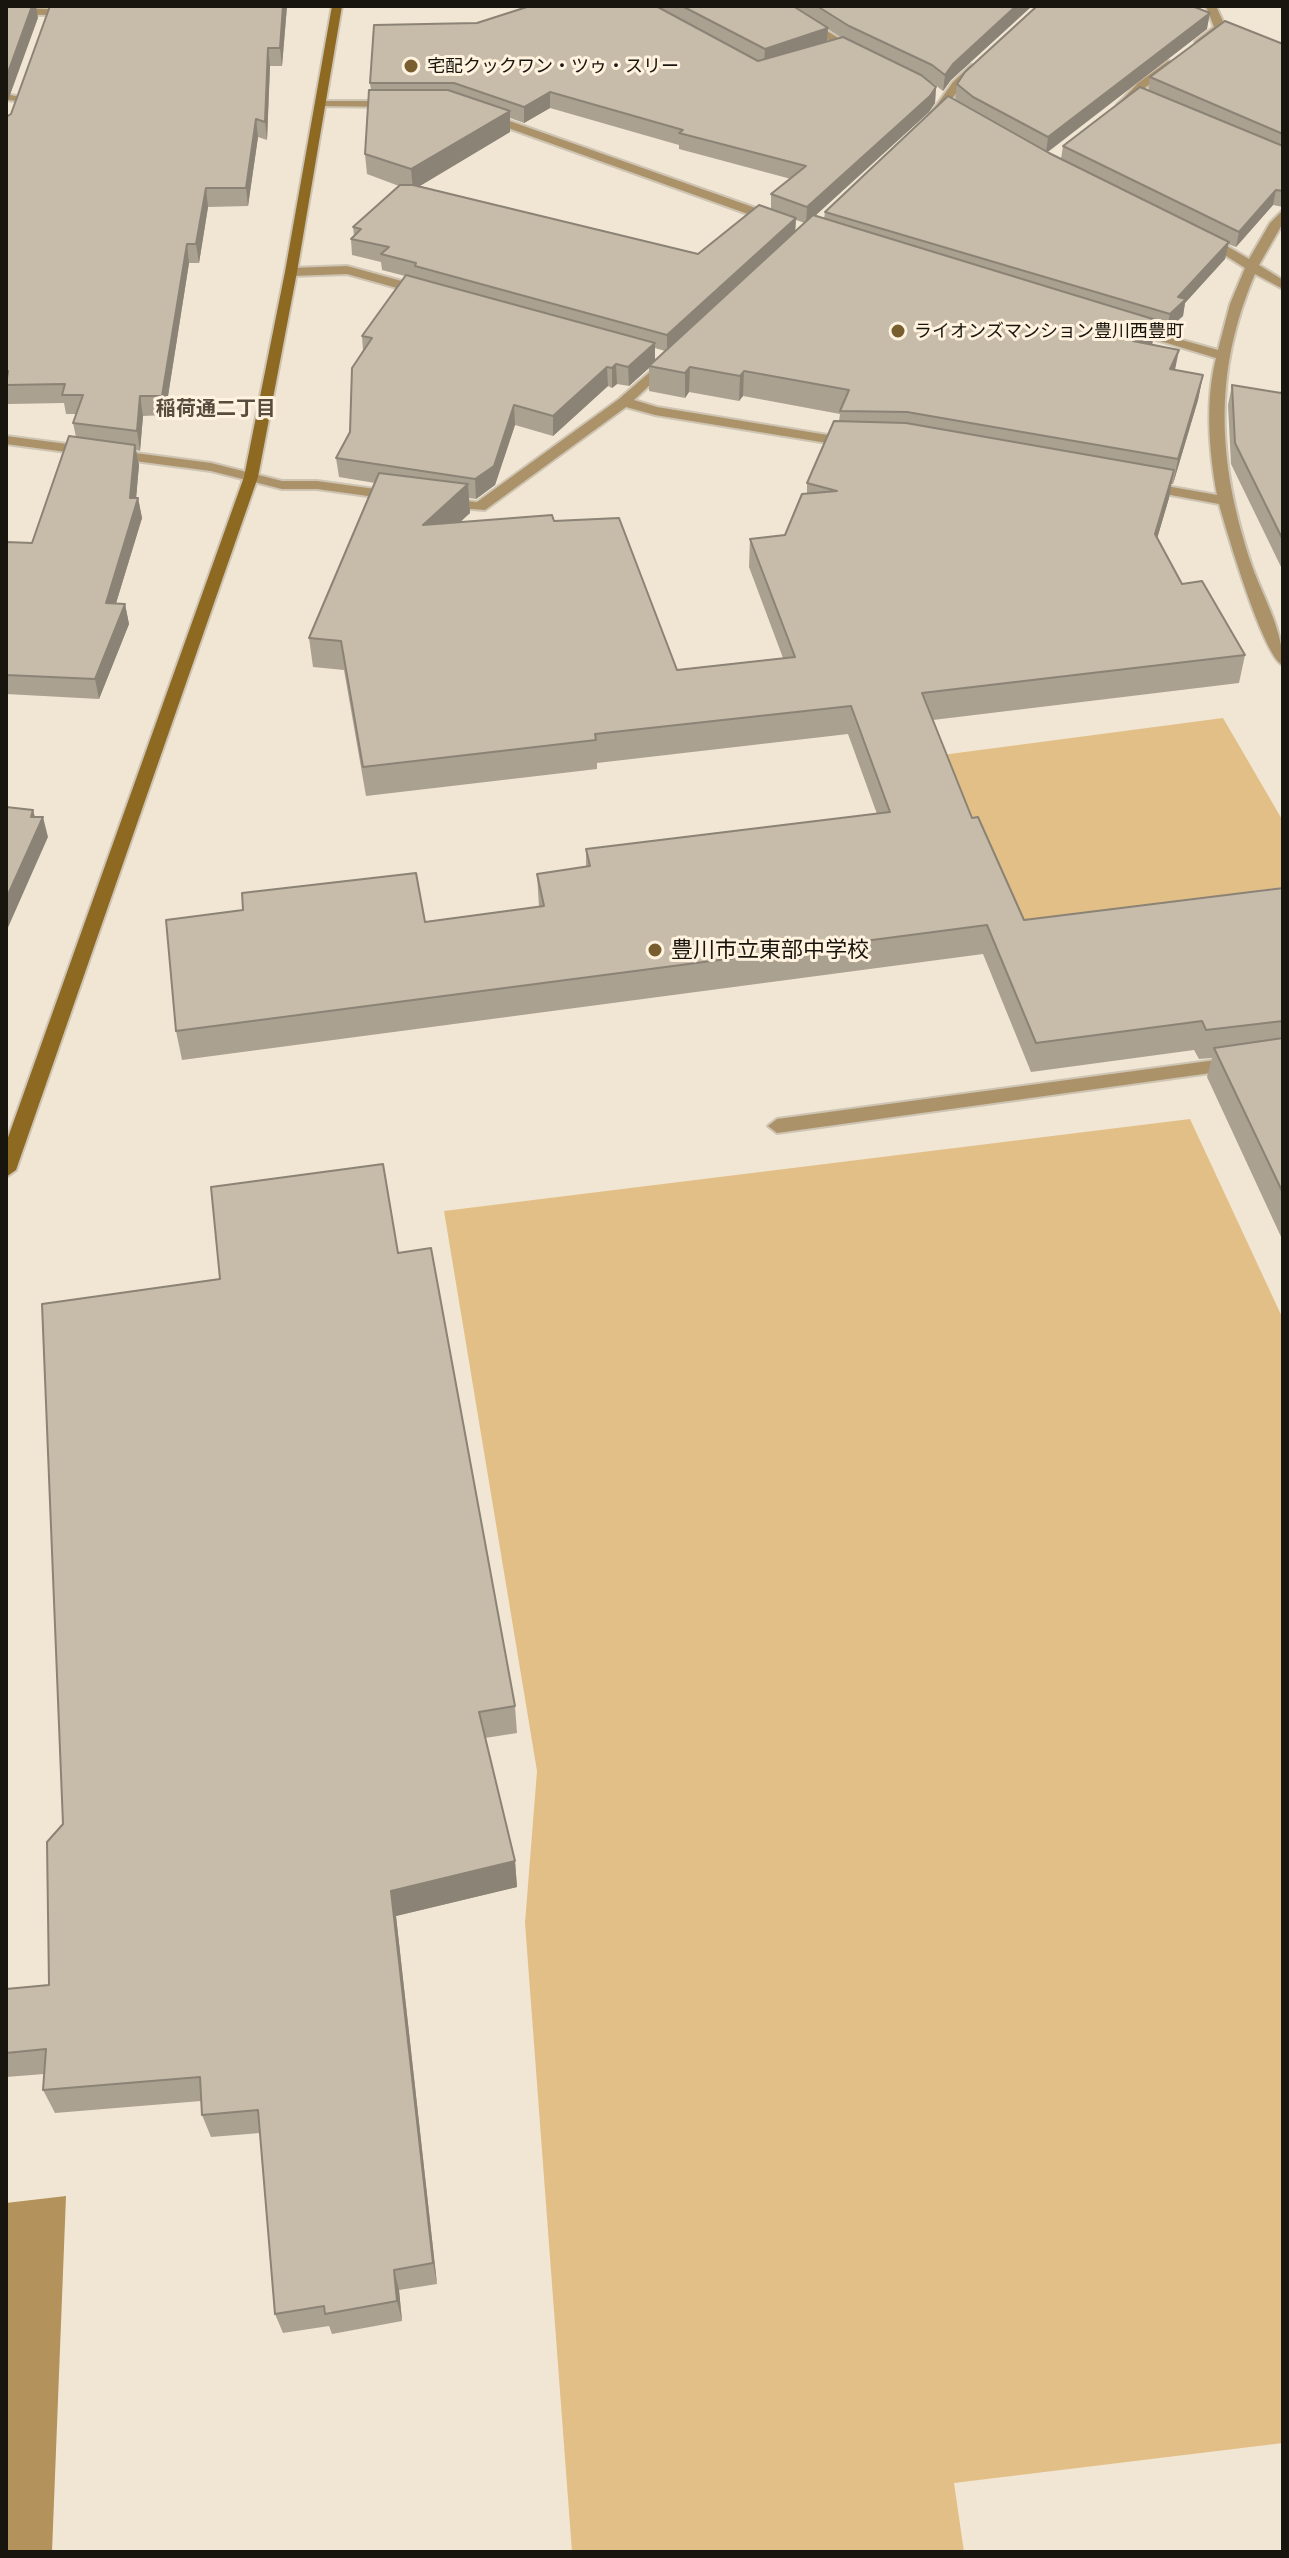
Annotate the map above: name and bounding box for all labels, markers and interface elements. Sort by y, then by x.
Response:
place label: 宅配クックワン・ツゥ・スリー [427,55,679,77]
marker: 宅配クックワン・ツゥ・スリー [402,57,420,75]
place label: ライオンズマンション豊川西豊町 [914,320,1184,342]
marker: ライオンズマンション豊川西豊町 [889,322,907,340]
district label: 稲荷通二丁目 [156,397,276,421]
place label: 豊川市立東部中学校 [671,937,869,963]
marker: 豊川市立東部中学校 [646,941,664,959]

